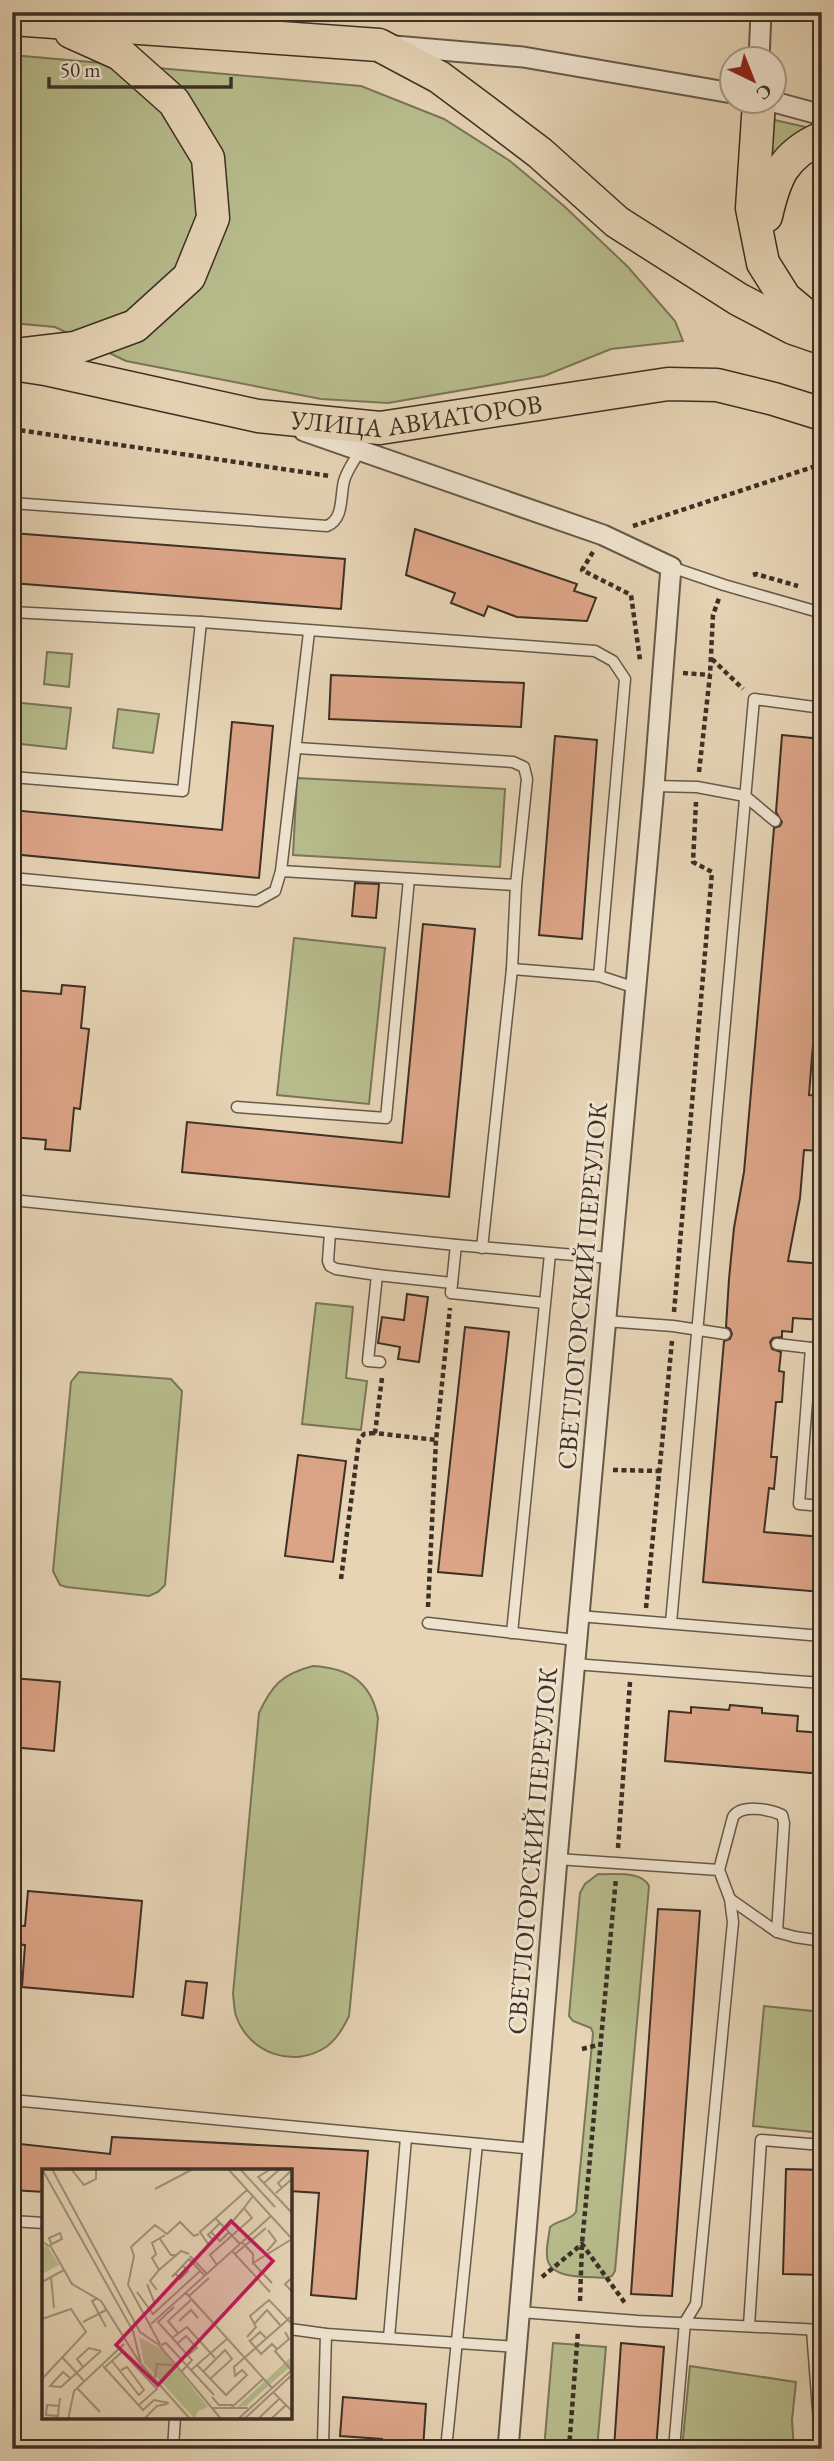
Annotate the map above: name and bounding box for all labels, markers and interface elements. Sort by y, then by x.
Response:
scale bar [49,46,231,90]
north arrow [718,46,788,116]
text: 50 m [60,56,101,83]
text: С [751,78,778,106]
street label: УЛИЦА АВИАТОРОВ [288,386,544,445]
street label: СВЕТЛОГОРСКИЙ ПЕРЕУЛОК [549,1100,615,1471]
street label: СВЕТЛОГОРСКИЙ ПЕРЕУЛОК [499,1665,565,2036]
inset map [42,2169,292,2419]

